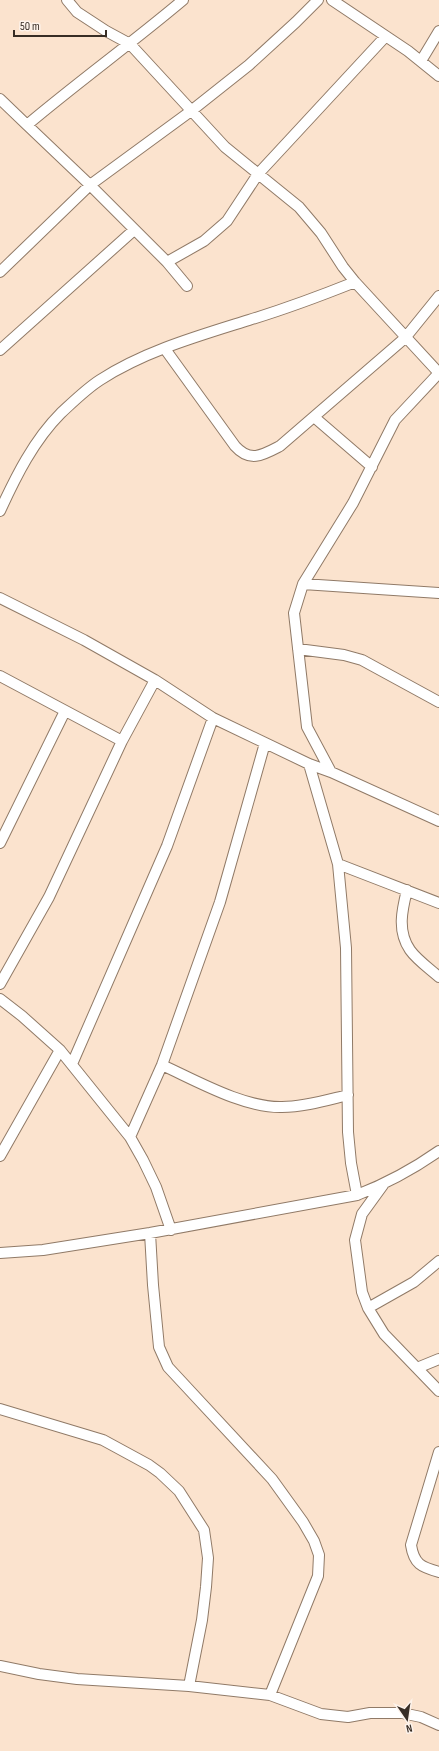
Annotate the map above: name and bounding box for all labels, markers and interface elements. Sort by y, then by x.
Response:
scale bar [14,12,106,38]
text: 50 m [20,19,40,34]
north arrow [387,1699,427,1739]
text: N [405,1721,413,1735]

